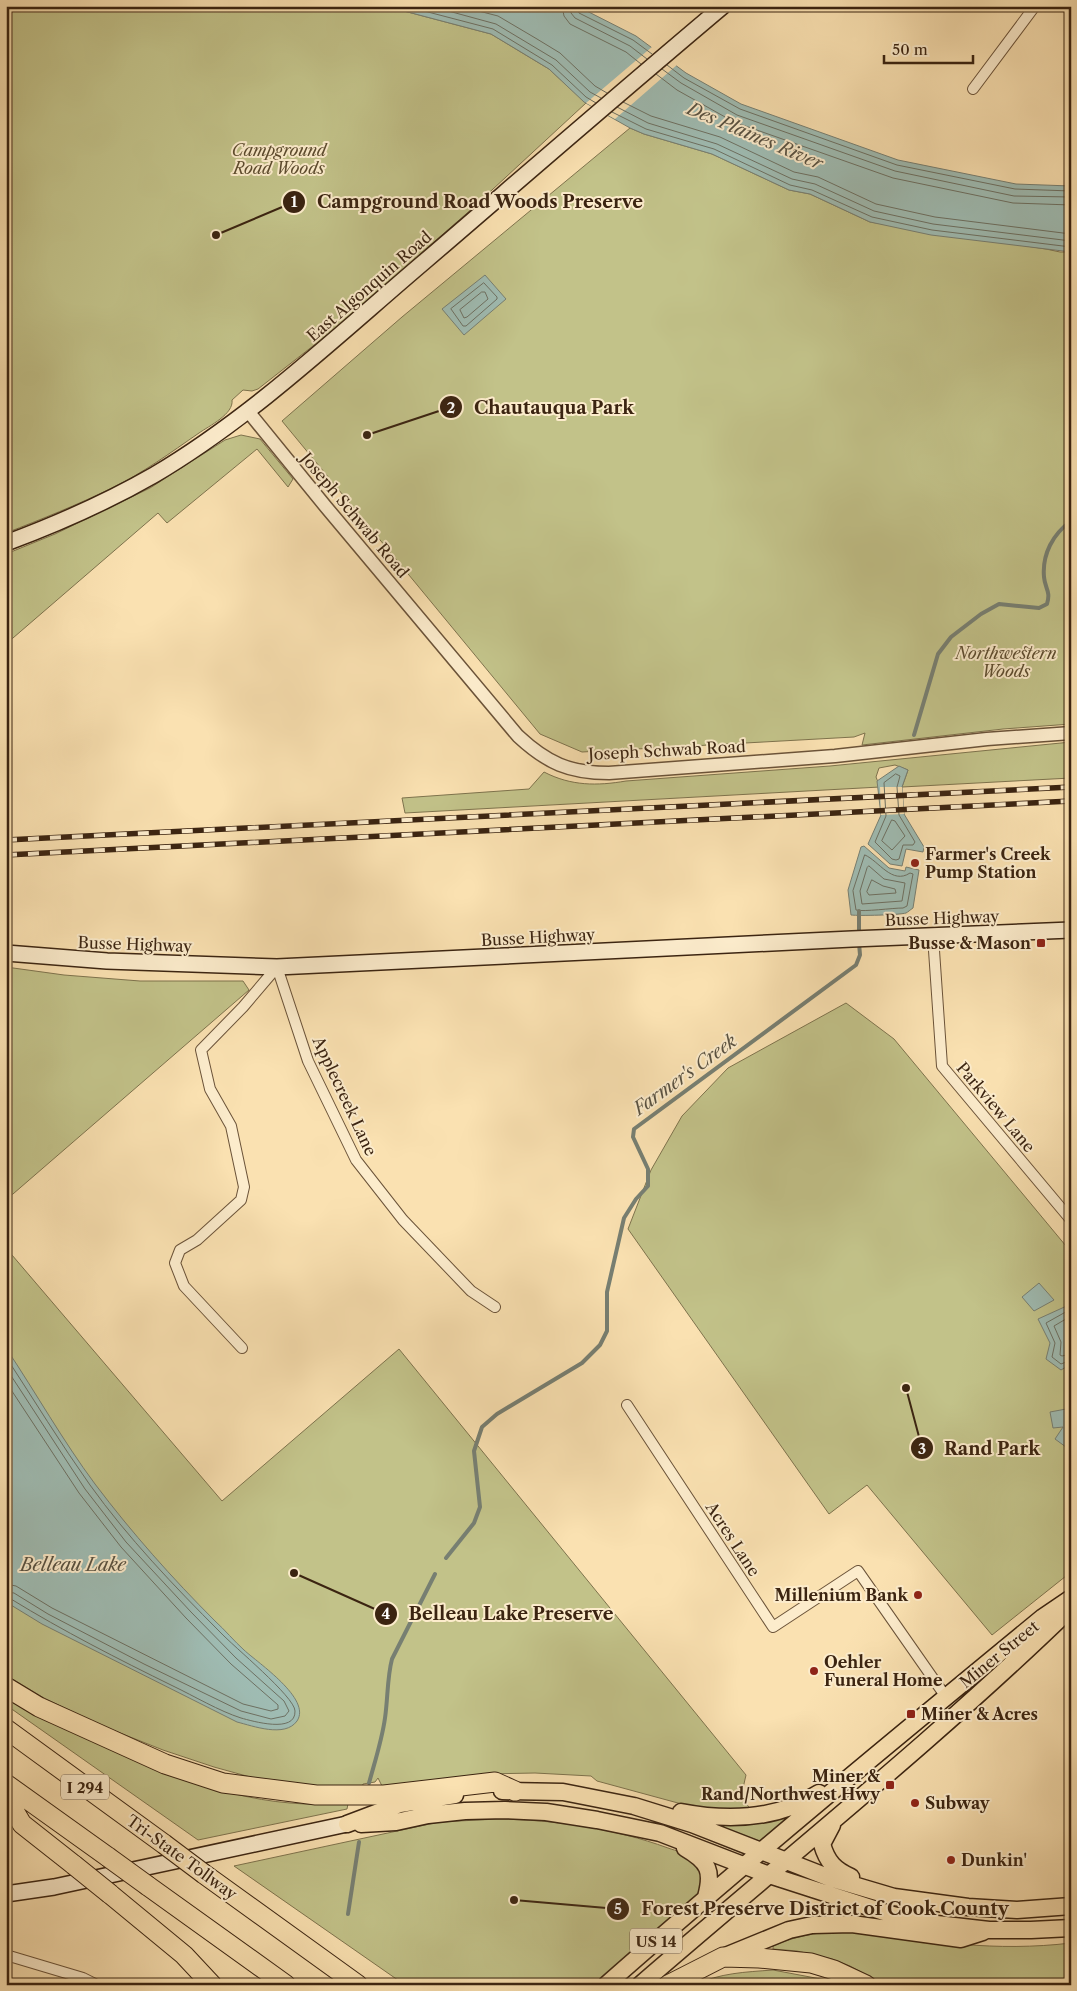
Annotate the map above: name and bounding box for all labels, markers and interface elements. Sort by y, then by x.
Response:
scale bar [884,32,973,64]
text: 50 m [892,40,928,59]
water label: Des Plaines River [682,97,828,175]
park label: Campground Road Woods [231,140,328,178]
callout: Campground Road Woods Preserve [281,185,653,218]
text: Campground Road Woods Preserve [317,191,643,213]
text: 1 [291,192,298,211]
street label: East Algonquin Road [303,226,436,346]
callout: Chautauqua Park [439,391,644,424]
text: Chautauqua Park [474,397,635,419]
text: 2 [447,398,456,417]
street label: Joseph Schwab Road [295,446,413,582]
park label: Northwestern Woods [953,643,1057,681]
street label: Joseph Schwab Road [585,736,746,764]
place label: Farmer's Creek Pump Station [925,844,1051,882]
marker: Farmer's Creek Pump Station [909,857,921,869]
street label: Busse Highway [884,906,1001,930]
street label: Busse Highway [480,924,597,950]
street label: Busse Highway [77,932,194,956]
place label: Busse & Mason [908,933,1031,953]
marker: Busse & Mason [1035,937,1047,949]
water label: Farmer's Creek [627,1030,742,1121]
street label: Applecreek Lane [308,1032,381,1159]
street label: Parkview Lane [952,1058,1040,1156]
callout: Rand Park [909,1432,1050,1465]
text: Rand Park [944,1438,1041,1460]
text: 3 [918,1439,926,1458]
street label: Acres Lane [701,1497,764,1580]
water label: Belleau Lake [18,1554,127,1576]
place label: Millenium Bank [775,1585,908,1605]
marker: Millenium Bank [912,1589,924,1601]
callout: Belleau Lake Preserve [374,1597,624,1630]
text: Belleau Lake Preserve [409,1603,614,1625]
text: 4 [382,1604,391,1623]
street label: Miner Street [955,1616,1043,1692]
place label: Oehler Funeral Home [824,1652,943,1690]
marker: Oehler Funeral Home [808,1665,820,1677]
place label: Miner & Acres [921,1704,1038,1724]
marker: Miner & Acres [905,1708,917,1720]
place label: Miner & Rand/Northwest Hwy [701,1766,881,1804]
road number: I 294 [61,1774,109,1800]
marker: Miner & Rand/Northwest Hwy [884,1779,896,1791]
place label: Subway [925,1793,991,1813]
marker: Subway [909,1797,921,1809]
street label: Tri-State Tollway [123,1810,242,1904]
place label: Dunkin' [961,1850,1027,1870]
marker: Dunkin' [945,1854,957,1866]
callout: Forest Preserve District of Cook County [606,1893,1019,1926]
text: Forest Preserve District of Cook County [641,1898,1010,1920]
text: 5 [614,1899,622,1918]
road number: US 14 [630,1928,682,1954]

